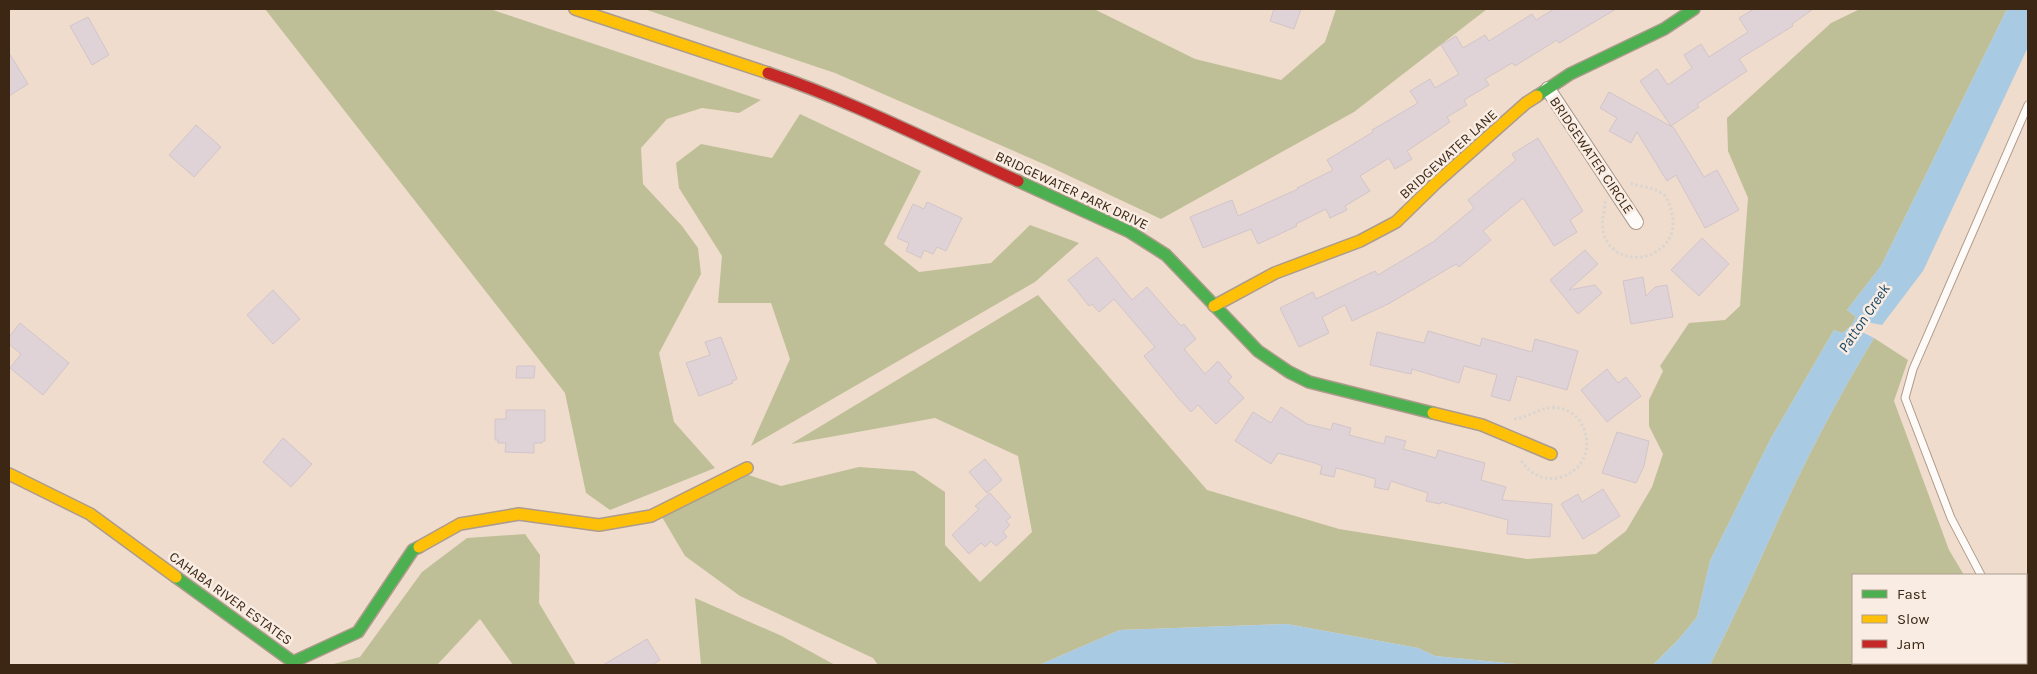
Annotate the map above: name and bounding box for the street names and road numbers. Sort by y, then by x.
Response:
street label: BRIDGEWATER CIRCLE [1546,93,1637,217]
street label: BRIDGEWATER LANE [1396,106,1501,203]
street label: BRIDGEWATER PARK DRIVE [993,148,1151,233]
street label: CAHABA RIVER ESTATES [166,548,295,649]

